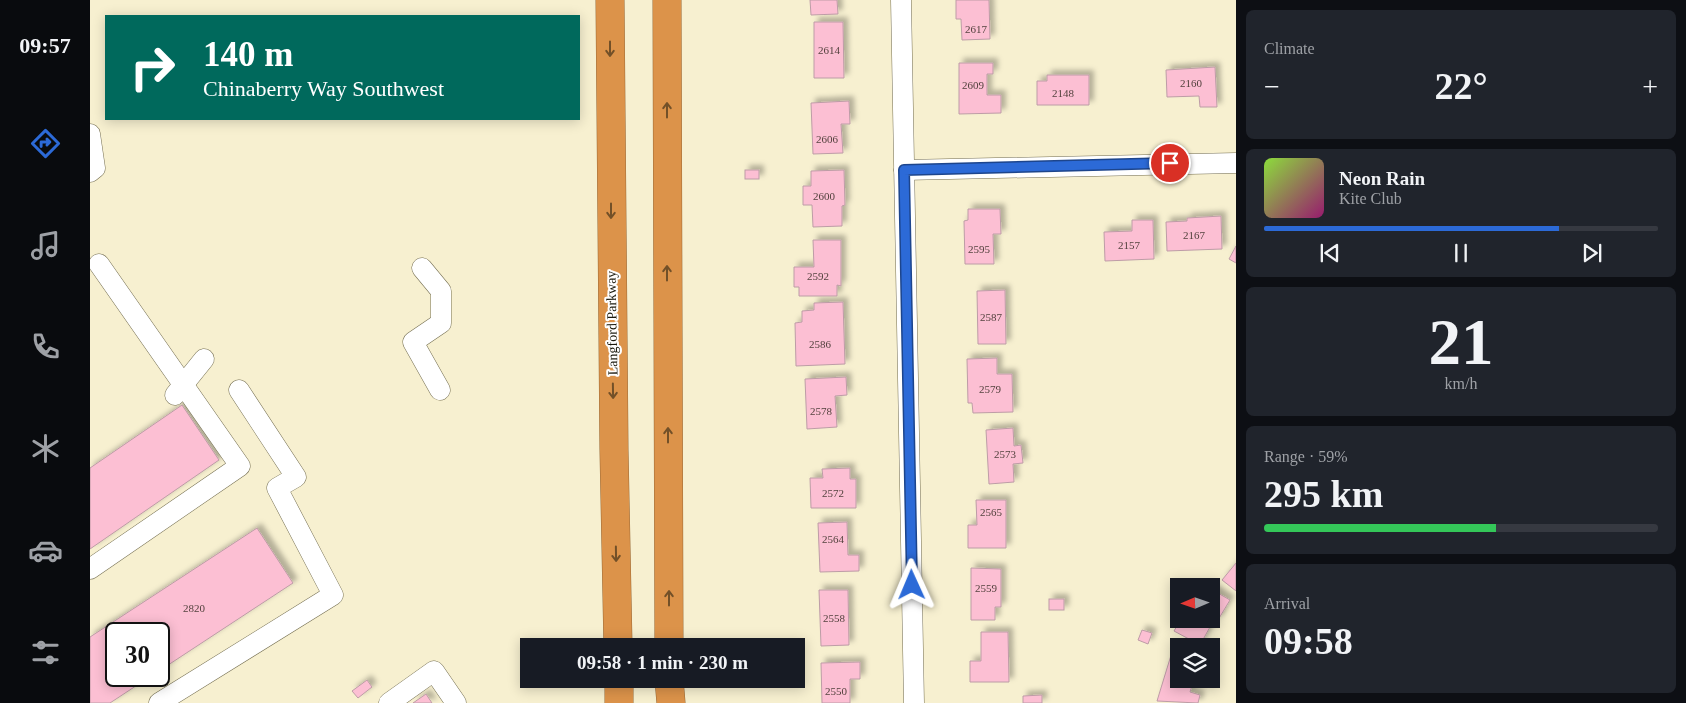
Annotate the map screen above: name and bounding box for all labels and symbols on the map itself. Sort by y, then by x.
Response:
house number: 2617 [965,23,988,35]
one-way arrow [605,40,615,56]
house number: 2614 [818,44,841,56]
house number: 2160 [1180,77,1203,89]
house number: 2609 [962,79,985,91]
house number: 2148 [1052,87,1075,99]
one-way arrow [662,102,672,118]
house number: 2606 [816,133,839,145]
pin [1149,142,1191,184]
house number: 2600 [813,190,836,202]
one-way arrow [606,202,616,219]
house number: 2167 [1183,229,1206,241]
house number: 2157 [1118,239,1141,251]
house number: 2595 [968,243,991,255]
one-way arrow [662,265,672,281]
house number: 2592 [807,270,829,282]
street label: Langford Parkway [604,271,620,375]
house number: 2587 [980,311,1003,323]
house number: 2586 [809,338,832,350]
one-way arrow [608,382,618,399]
house number: 2579 [979,383,1002,395]
house number: 2578 [810,405,833,417]
one-way arrow [663,427,673,444]
house number: 2573 [994,448,1017,460]
house number: 2572 [822,487,844,499]
house number: 2565 [980,506,1003,518]
house number: 2564 [822,533,845,545]
one-way arrow [611,545,621,561]
position arrow [885,558,937,610]
north arrow [1170,578,1220,628]
house number: 2559 [975,582,998,594]
one-way arrow [664,590,674,606]
house number: 2820 [183,602,206,614]
house number: 2558 [823,612,846,624]
speed limit sign: 30 [105,622,170,687]
house number: 2550 [825,685,848,697]

